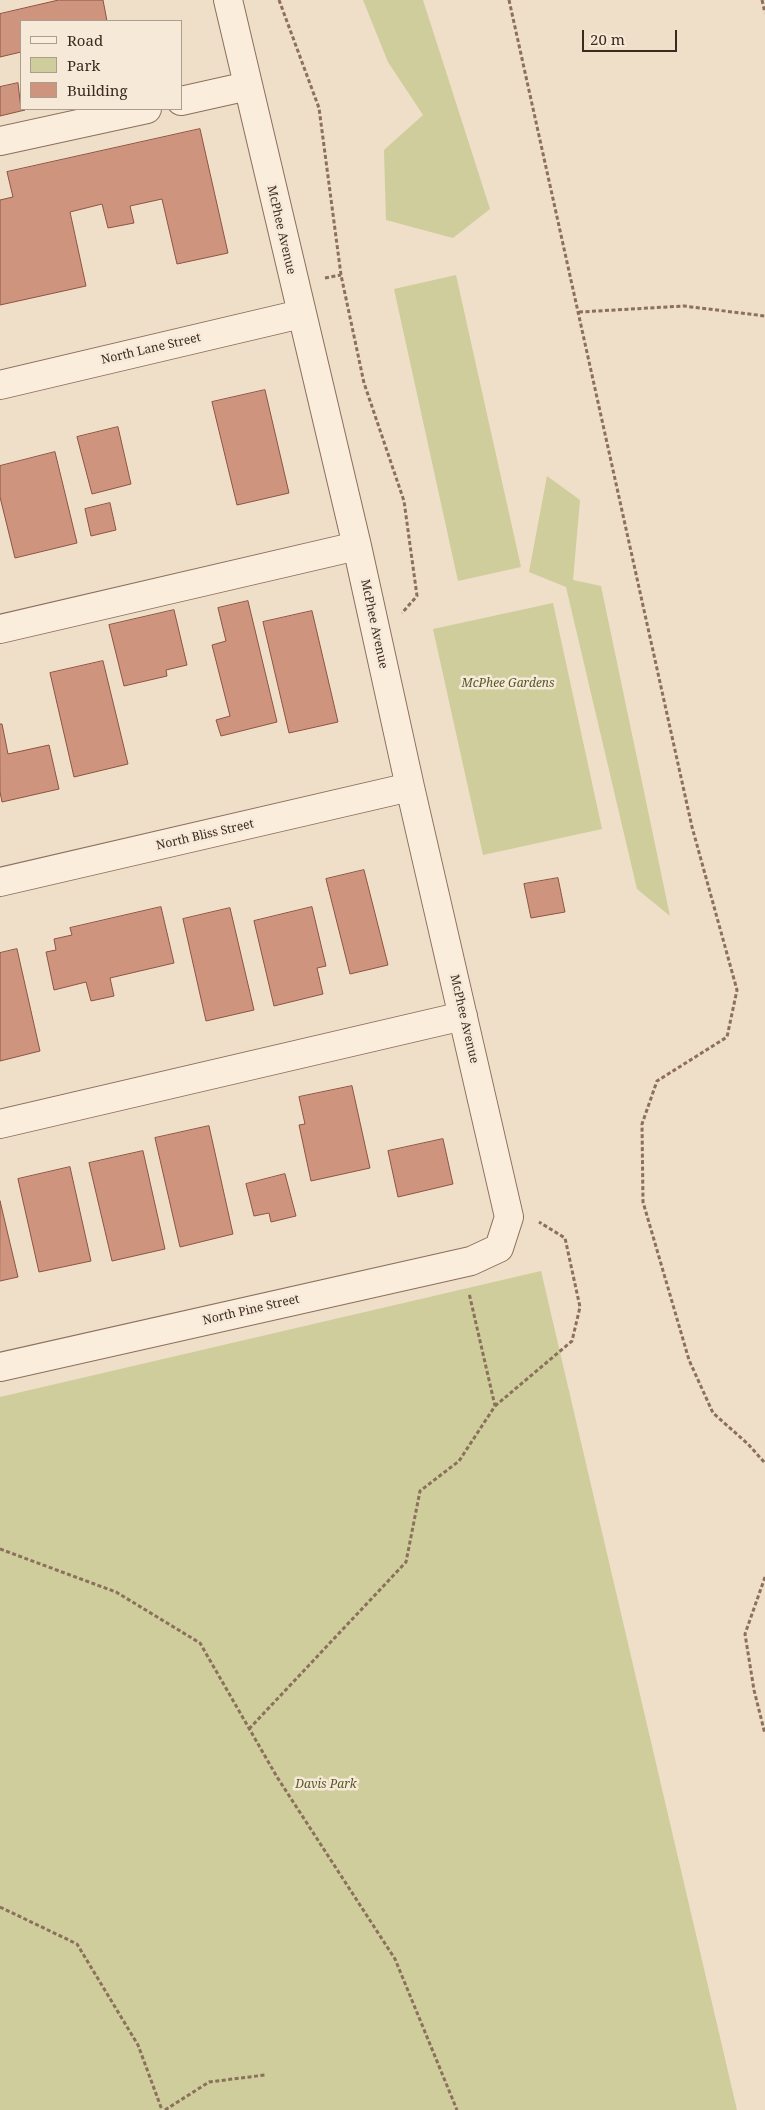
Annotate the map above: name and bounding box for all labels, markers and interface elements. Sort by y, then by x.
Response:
legend [20,20,182,110]
scale bar [585,20,680,52]
text: 20 m [590,29,625,49]
text: Road [67,30,103,50]
text: Park [67,55,100,75]
text: Building [67,80,128,100]
street label: McPhee Avenue [264,184,298,276]
street label: North Lane Street [100,331,202,367]
street label: McPhee Avenue [358,578,390,670]
park label: McPhee Gardens [461,677,555,691]
street label: North Bliss Street [155,817,255,853]
street label: McPhee Avenue [447,973,481,1065]
street label: North Pine Street [201,1292,301,1328]
park label: Davis Park [295,1778,357,1792]

